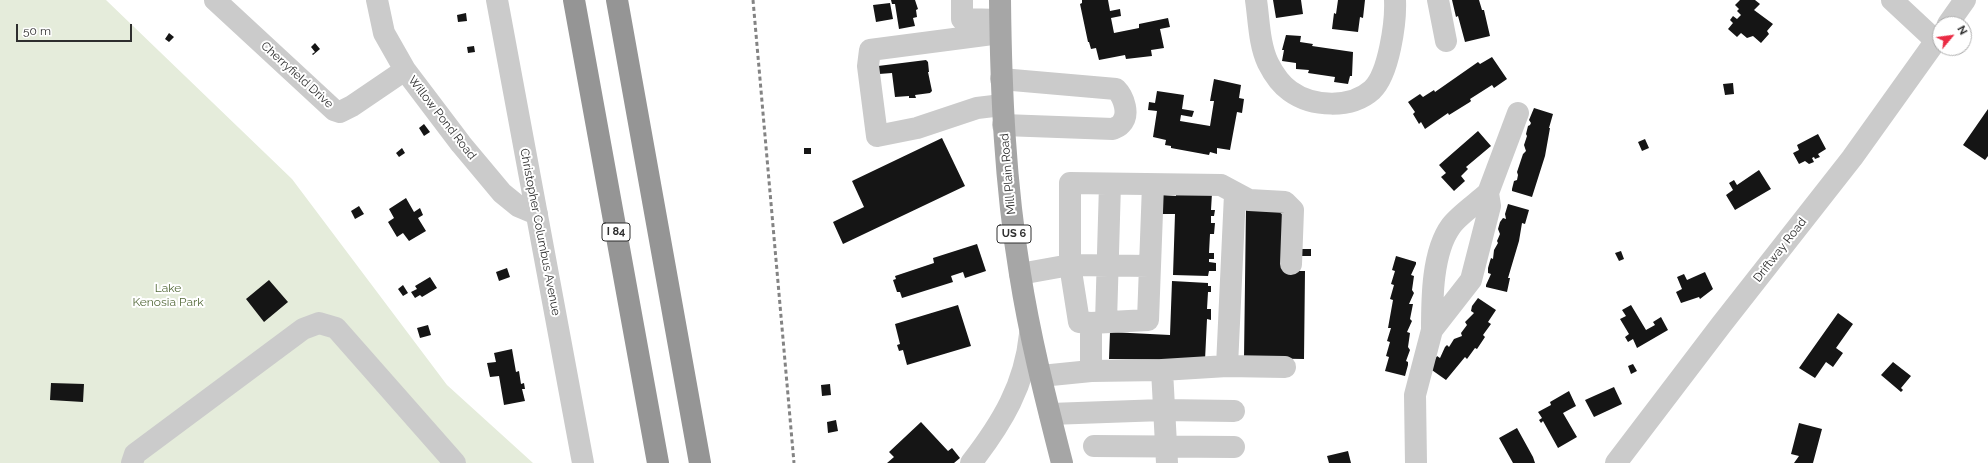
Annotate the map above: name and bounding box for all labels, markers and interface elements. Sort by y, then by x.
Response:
scale bar [18,16,134,42]
north arrow [1932,16,1972,56]
text: 50 m [23,24,51,38]
text: N [1954,24,1970,37]
street label: Cherryfield Drive [258,39,336,111]
street label: Willow Pond Road [405,73,479,163]
street label: Mill Plain Road [997,133,1019,215]
street label: Christopher Columbus Avenue [517,147,563,317]
street label: Driftway Road [1750,215,1810,285]
road number: I 84 [602,223,630,241]
road number: US 6 [997,225,1031,243]
park label: Lake Kenosia Park [132,281,204,309]

